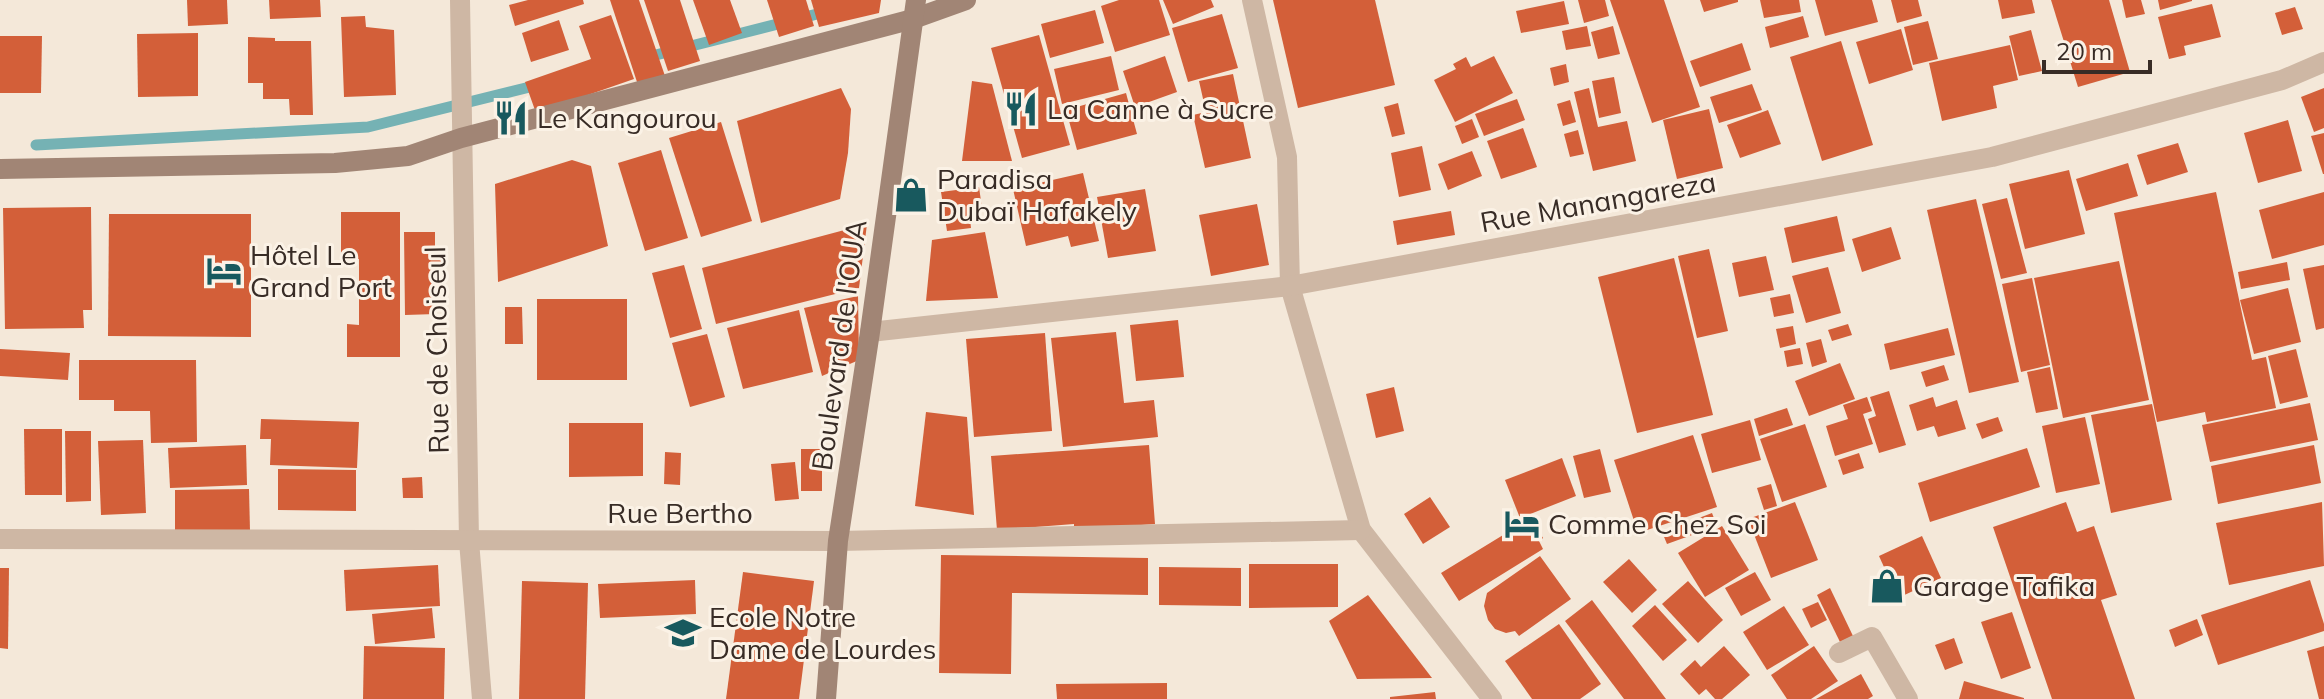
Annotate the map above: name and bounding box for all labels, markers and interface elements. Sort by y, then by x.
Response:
scale bar [2044,24,2150,74]
text: 20 m [2056,36,2112,66]
restaurant icon: La Canne à Sucre [1002,90,1040,128]
place label: La Canne à Sucre [1047,91,1274,126]
restaurant icon: Le Kangourou [492,99,530,137]
place label: Le Kangourou [537,100,717,135]
place label: Paradisa Dubaï Hafakely [937,161,1137,228]
street label: Rue Manangareza [1477,164,1718,239]
shop icon: Paradisa Dubaï Hafakely [892,176,930,214]
street label: Boulevard de l'OUA [804,217,874,473]
place label: Hôtel Le Grand Port [250,237,392,304]
street label: Rue de Choiseul [417,246,456,454]
hotel icon: Hôtel Le Grand Port [205,252,243,290]
street label: Rue Bertho [607,495,753,530]
hotel icon: Comme Chez Soi [1503,505,1541,543]
place label: Comme Chez Soi [1548,506,1767,541]
shop icon: Garage Tafika [1868,567,1906,605]
place label: Garage Tafika [1913,568,2095,603]
place label: Ecole Notre Dame de Lourdes [709,599,936,666]
school or university icon: Ecole Notre Dame de Lourdes [664,614,702,652]

